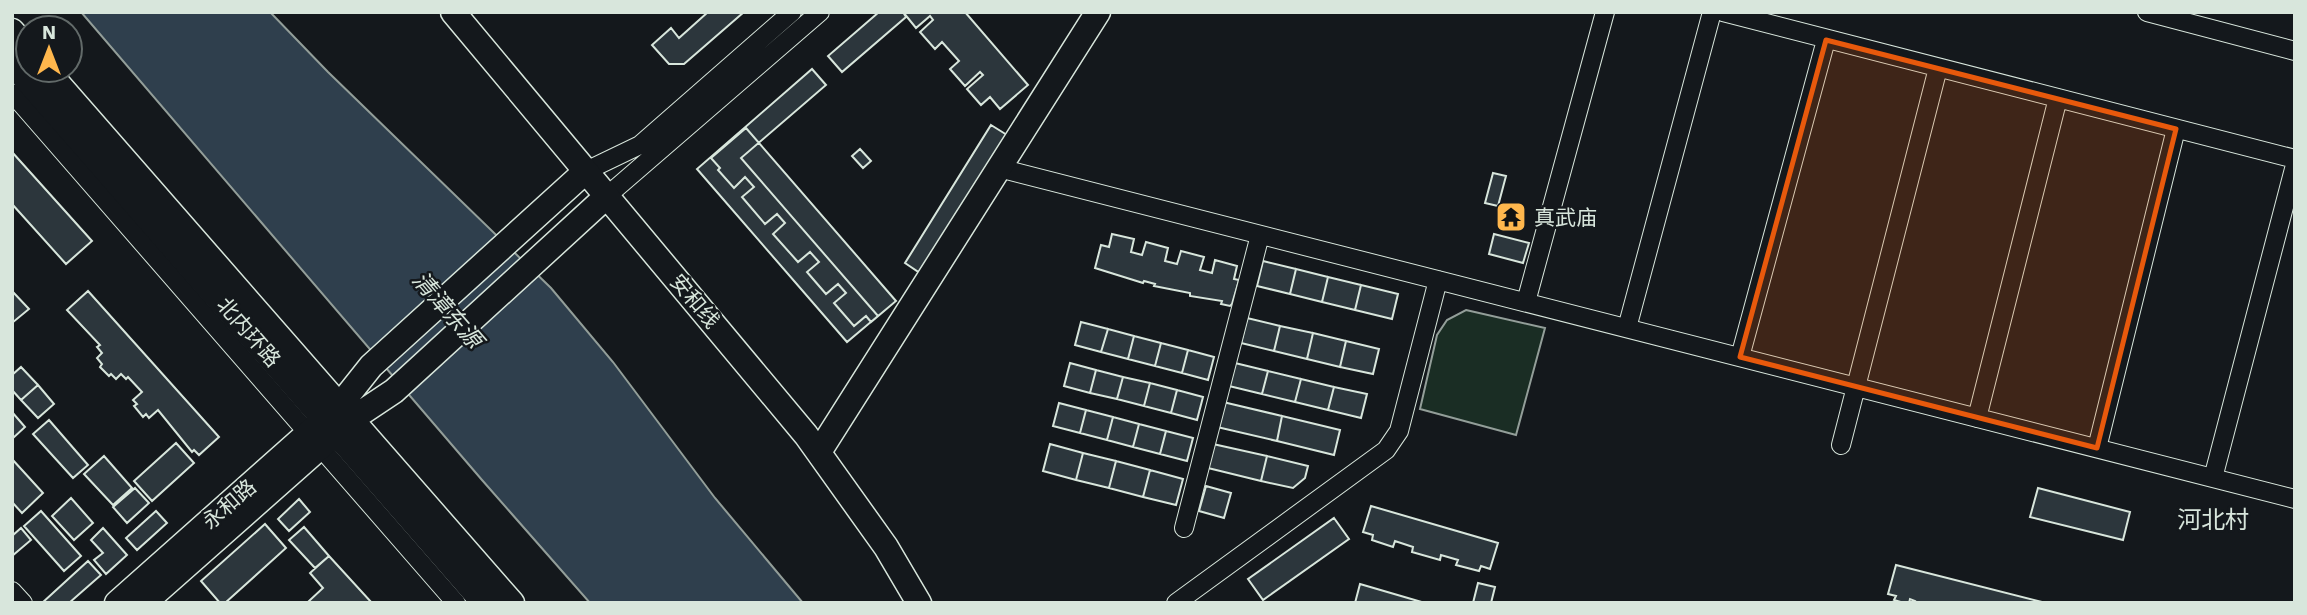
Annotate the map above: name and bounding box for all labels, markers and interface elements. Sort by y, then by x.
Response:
north arrow [14,14,84,84]
text: N [42,21,56,44]
temple icon: 真武庙 [1494,200,1528,234]
place label: 真武庙 [1534,205,1597,230]
water label: 清漳东源 [407,266,490,357]
street label: 安和线 [665,269,725,333]
street label: 北内环路 [212,292,286,372]
street label: 永和路 [197,474,261,534]
district label: 河北村 [2177,506,2249,534]

